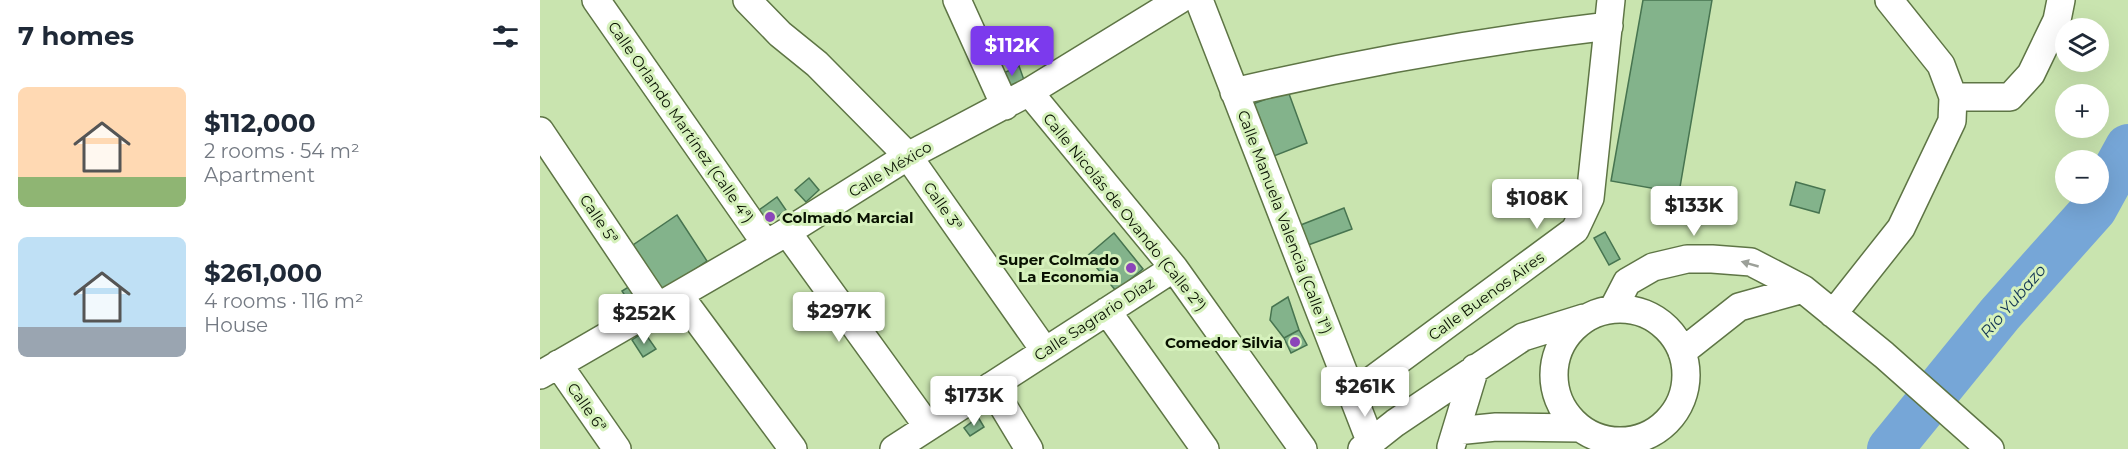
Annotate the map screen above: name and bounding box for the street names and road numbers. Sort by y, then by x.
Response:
street label: Calle Orlando Martínez (Calle 4ª) [604,18,758,226]
street label: Calle Manuela Valencia (Calle 1ª) [1233,107,1337,337]
street label: Calle Nicolás de Ovando (Calle 2ª) [1039,109,1211,315]
street label: Calle México [845,137,935,201]
street label: Calle 3ª [919,178,967,234]
street label: Calle 5ª [576,191,622,247]
street label: Calle Buenos Aires [1424,248,1548,344]
street label: Calle Sagrario Díaz [1030,273,1158,365]
street label: Calle 6ª [563,379,611,435]

